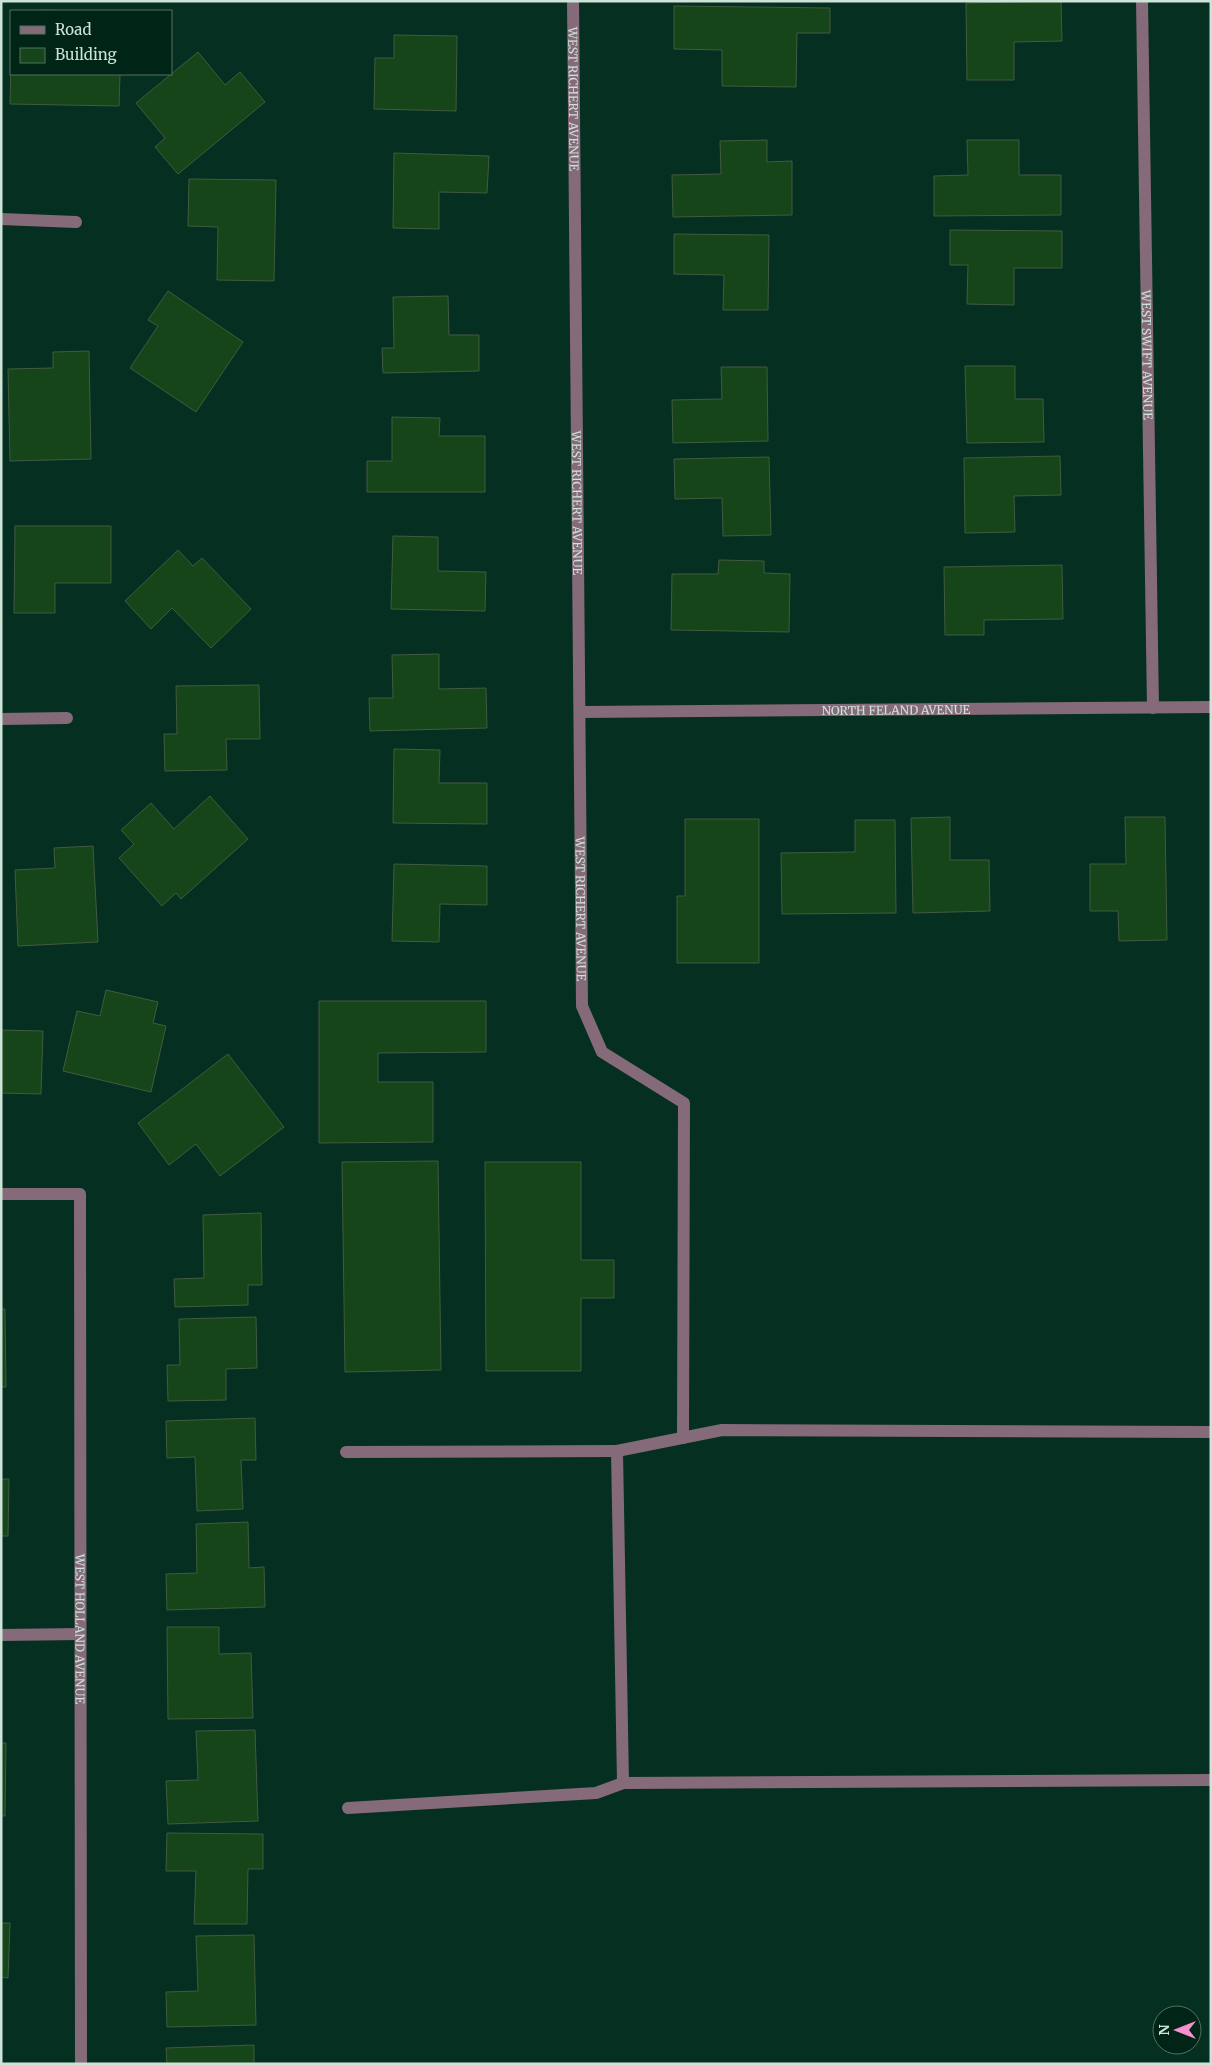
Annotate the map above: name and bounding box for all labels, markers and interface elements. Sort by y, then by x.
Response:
legend [10,10,172,75]
text: Road [55,20,91,39]
street label: WEST RICHERT AVENUE [566,26,582,172]
text: Building [55,45,117,64]
street label: WEST SWIFT AVENUE [1139,289,1156,420]
street label: WEST RICHERT AVENUE [569,430,586,576]
street label: NORTH FELAND AVENUE [822,701,971,718]
street label: WEST RICHERT AVENUE [573,836,589,982]
street label: WEST HOLLAND AVENUE [73,1553,88,1704]
north arrow [1152,2005,1202,2055]
text: N [1155,2024,1173,2036]

